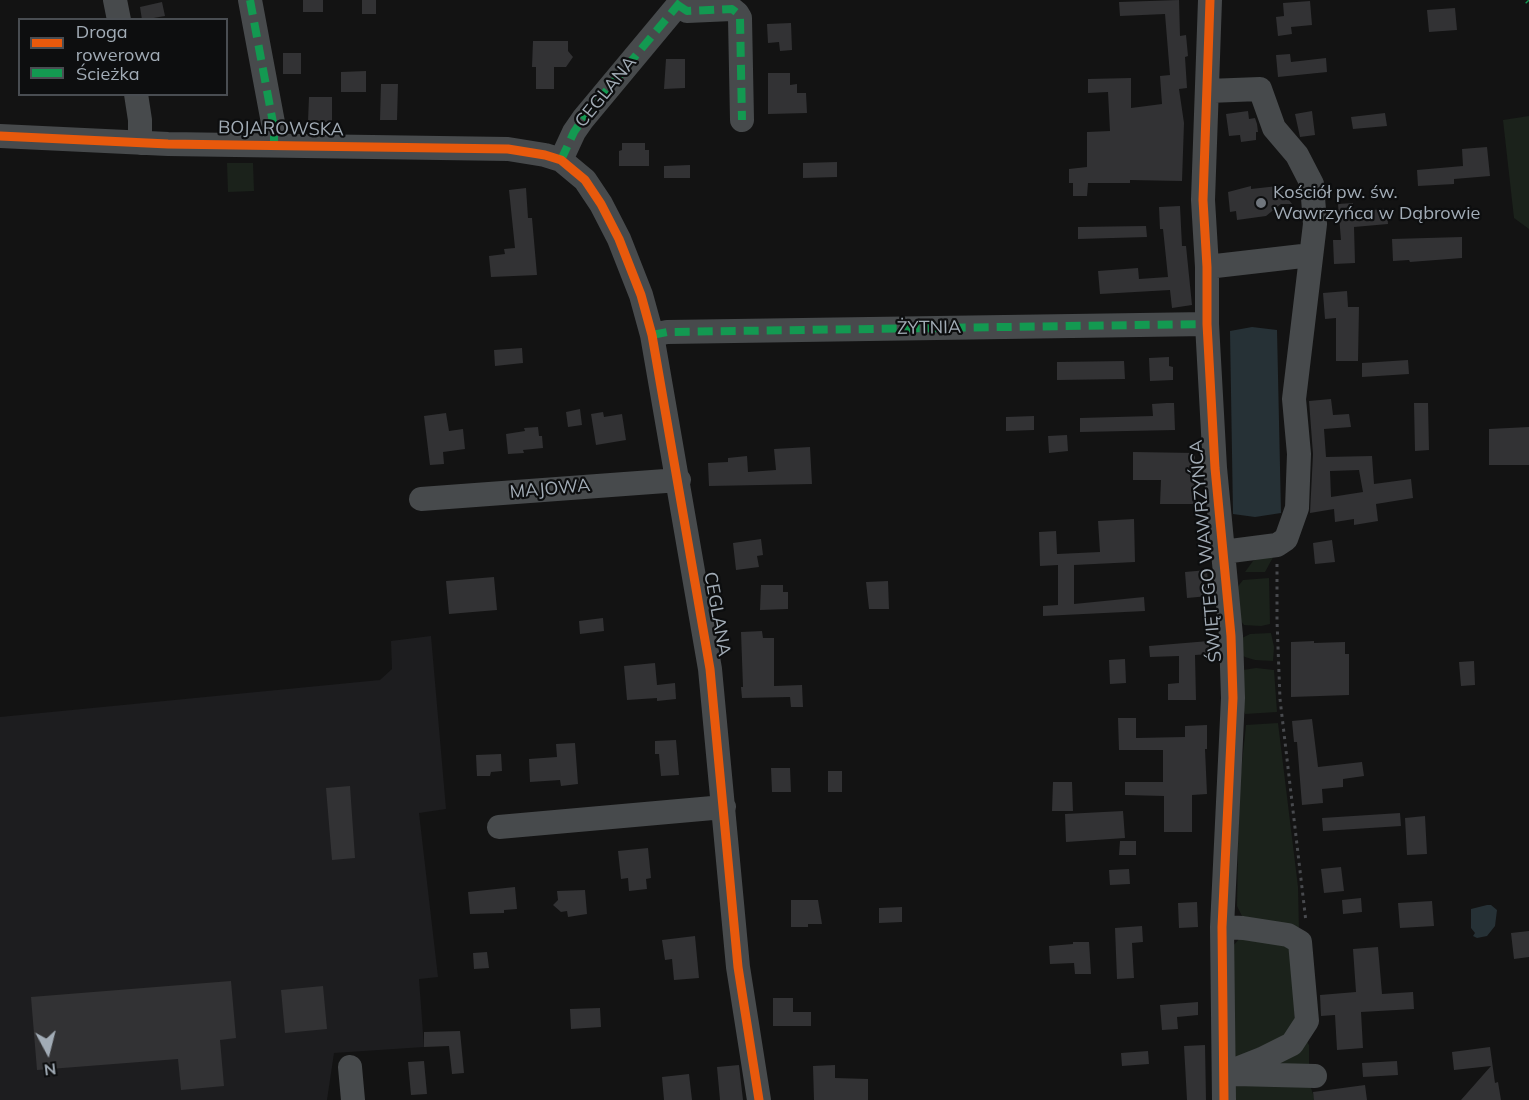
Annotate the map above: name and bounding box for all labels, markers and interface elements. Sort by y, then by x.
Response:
legend [18,18,228,96]
text: Droga rowerowa [76,20,161,66]
street label: CEGLANA [571,52,641,132]
text: Ścieżka [76,62,139,85]
street label: BOJAROWSKA [218,117,344,141]
place label: Kościół pw. św. Wawrzyńca w Dąbrowie [1273,182,1480,224]
marker: Kościół pw. św. Wawrzyńca w Dąbrowie [1254,196,1268,210]
street label: ŻYTNIA [897,317,961,339]
street label: ŚWIĘTEGO WAWRZYŃCA [1186,439,1226,663]
street label: MAJOWA [509,475,591,503]
street label: CEGLANA [699,570,735,658]
north arrow [18,1022,78,1082]
text: N [43,1059,57,1081]

